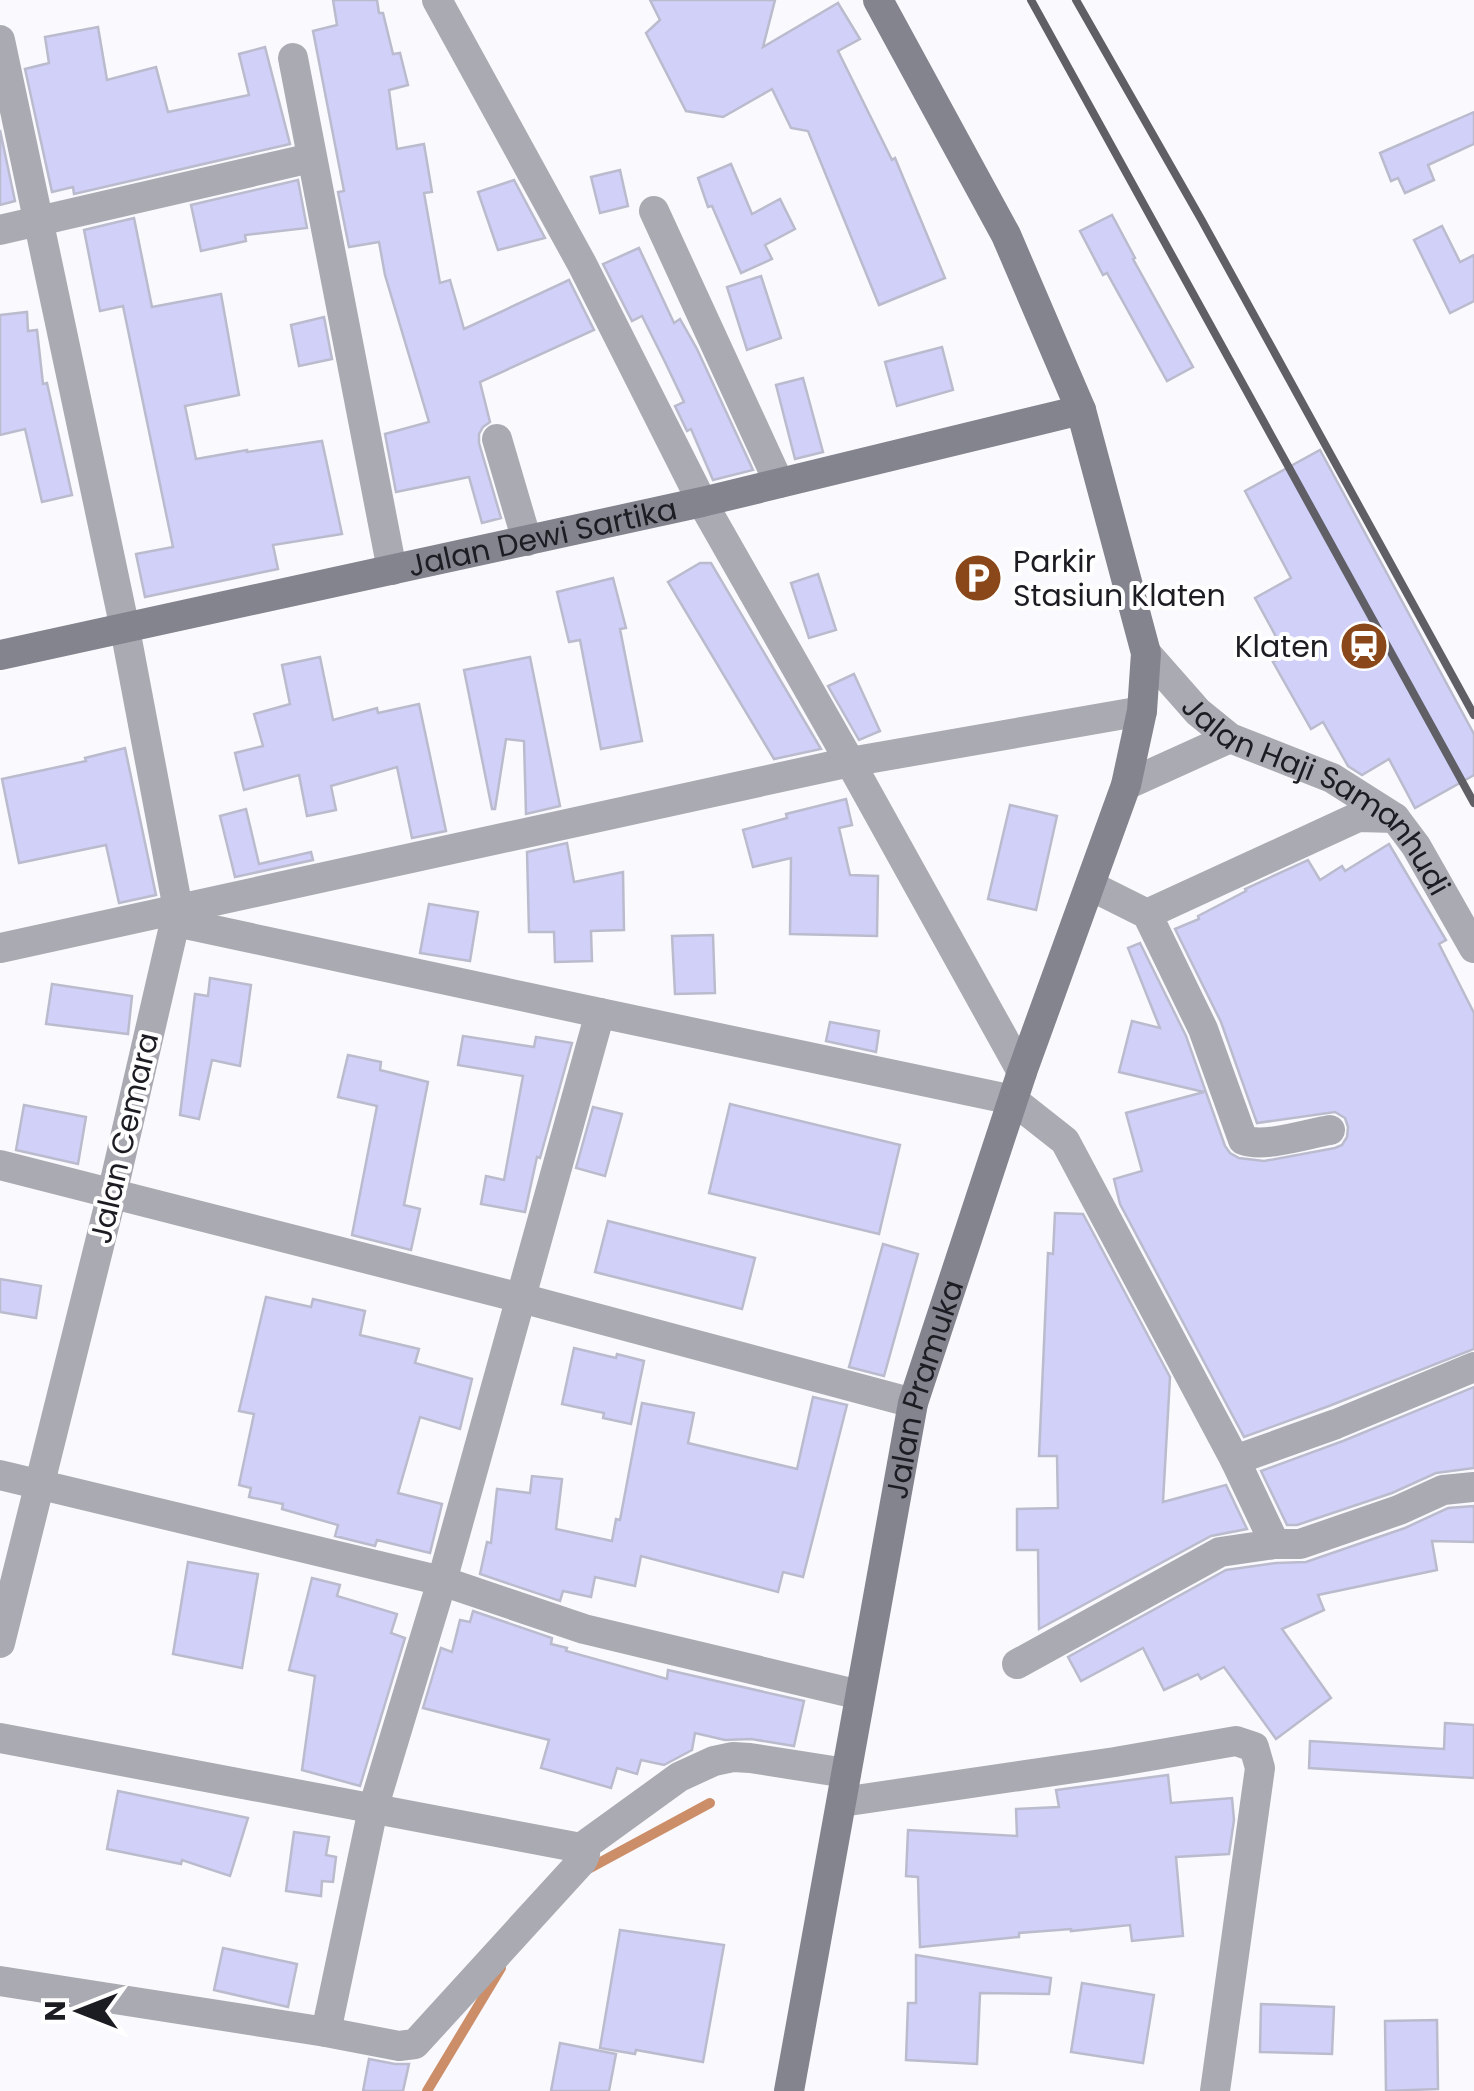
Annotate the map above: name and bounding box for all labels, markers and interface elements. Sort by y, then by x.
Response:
street label: Jalan Dewi Sartika [404,487,681,587]
place label: Parkir Stasiun Klaten [1013,540,1226,617]
parking icon: Parkir Stasiun Klaten [952,552,1004,604]
station icon: Klaten [1338,620,1390,672]
place label: Klaten [1235,625,1329,668]
street label: Jalan Haji Samanhudi [1172,686,1461,903]
street label: Jalan Cemara [79,1028,169,1248]
street label: Jalan Pramuka [875,1274,974,1502]
north arrow [30,1961,130,2061]
text: N [36,2000,75,2022]

